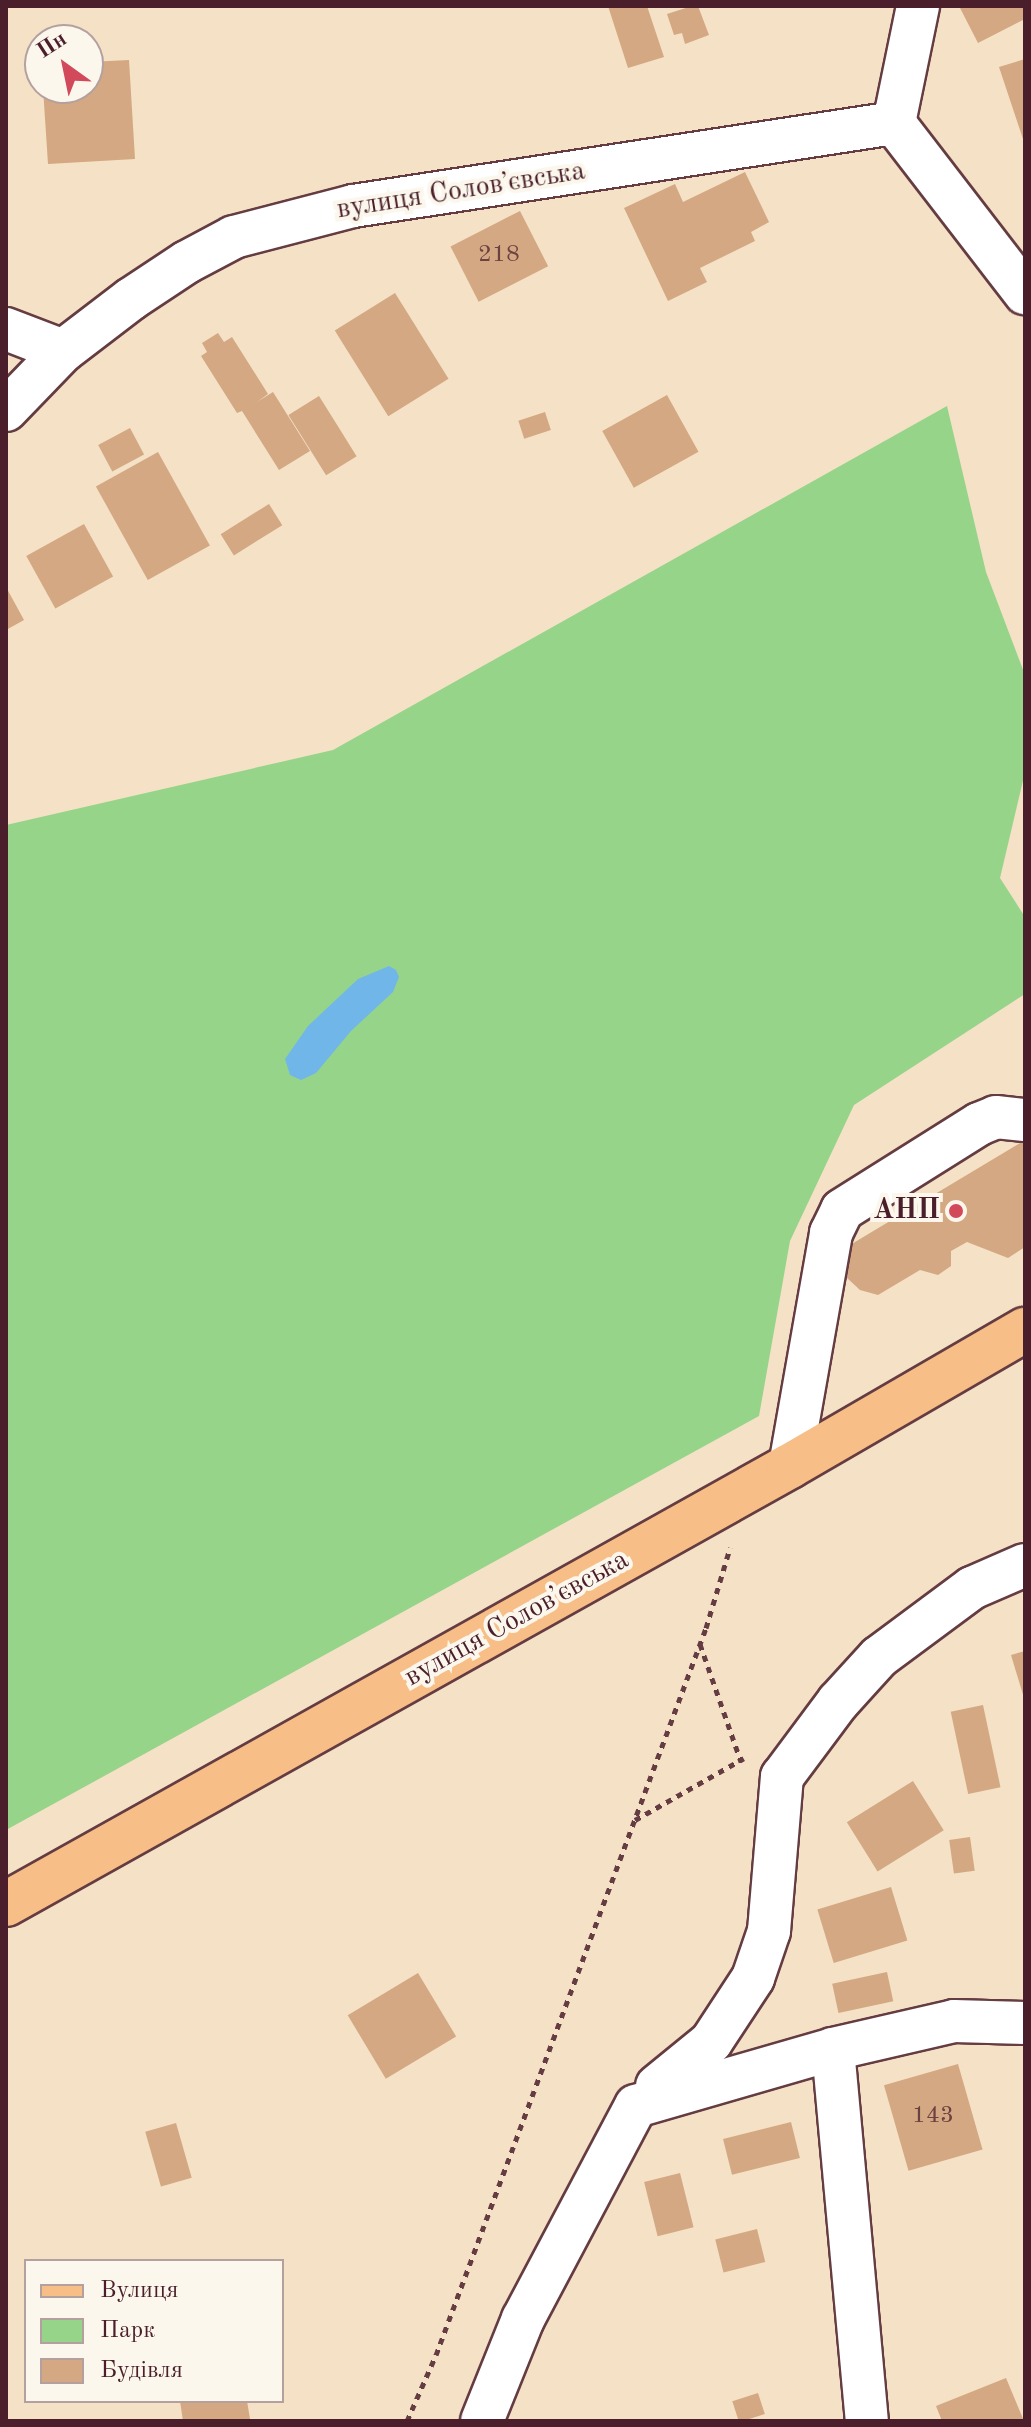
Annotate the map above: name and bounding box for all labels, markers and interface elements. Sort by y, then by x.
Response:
north arrow [24,24,104,104]
text: Пн [33,28,71,63]
street label: вулиця Соловʼєвська [334,155,588,227]
house number: 218 [478,242,520,270]
place label: АНП [873,1194,940,1228]
marker: АНП [947,1202,965,1220]
street label: вулиця Соловʼєвська [399,1543,635,1695]
house number: 143 [912,2103,954,2131]
legend [24,2259,284,2403]
text: Вулиця [100,2279,179,2303]
text: Парк [100,2319,155,2343]
text: Будівля [100,2359,183,2383]

